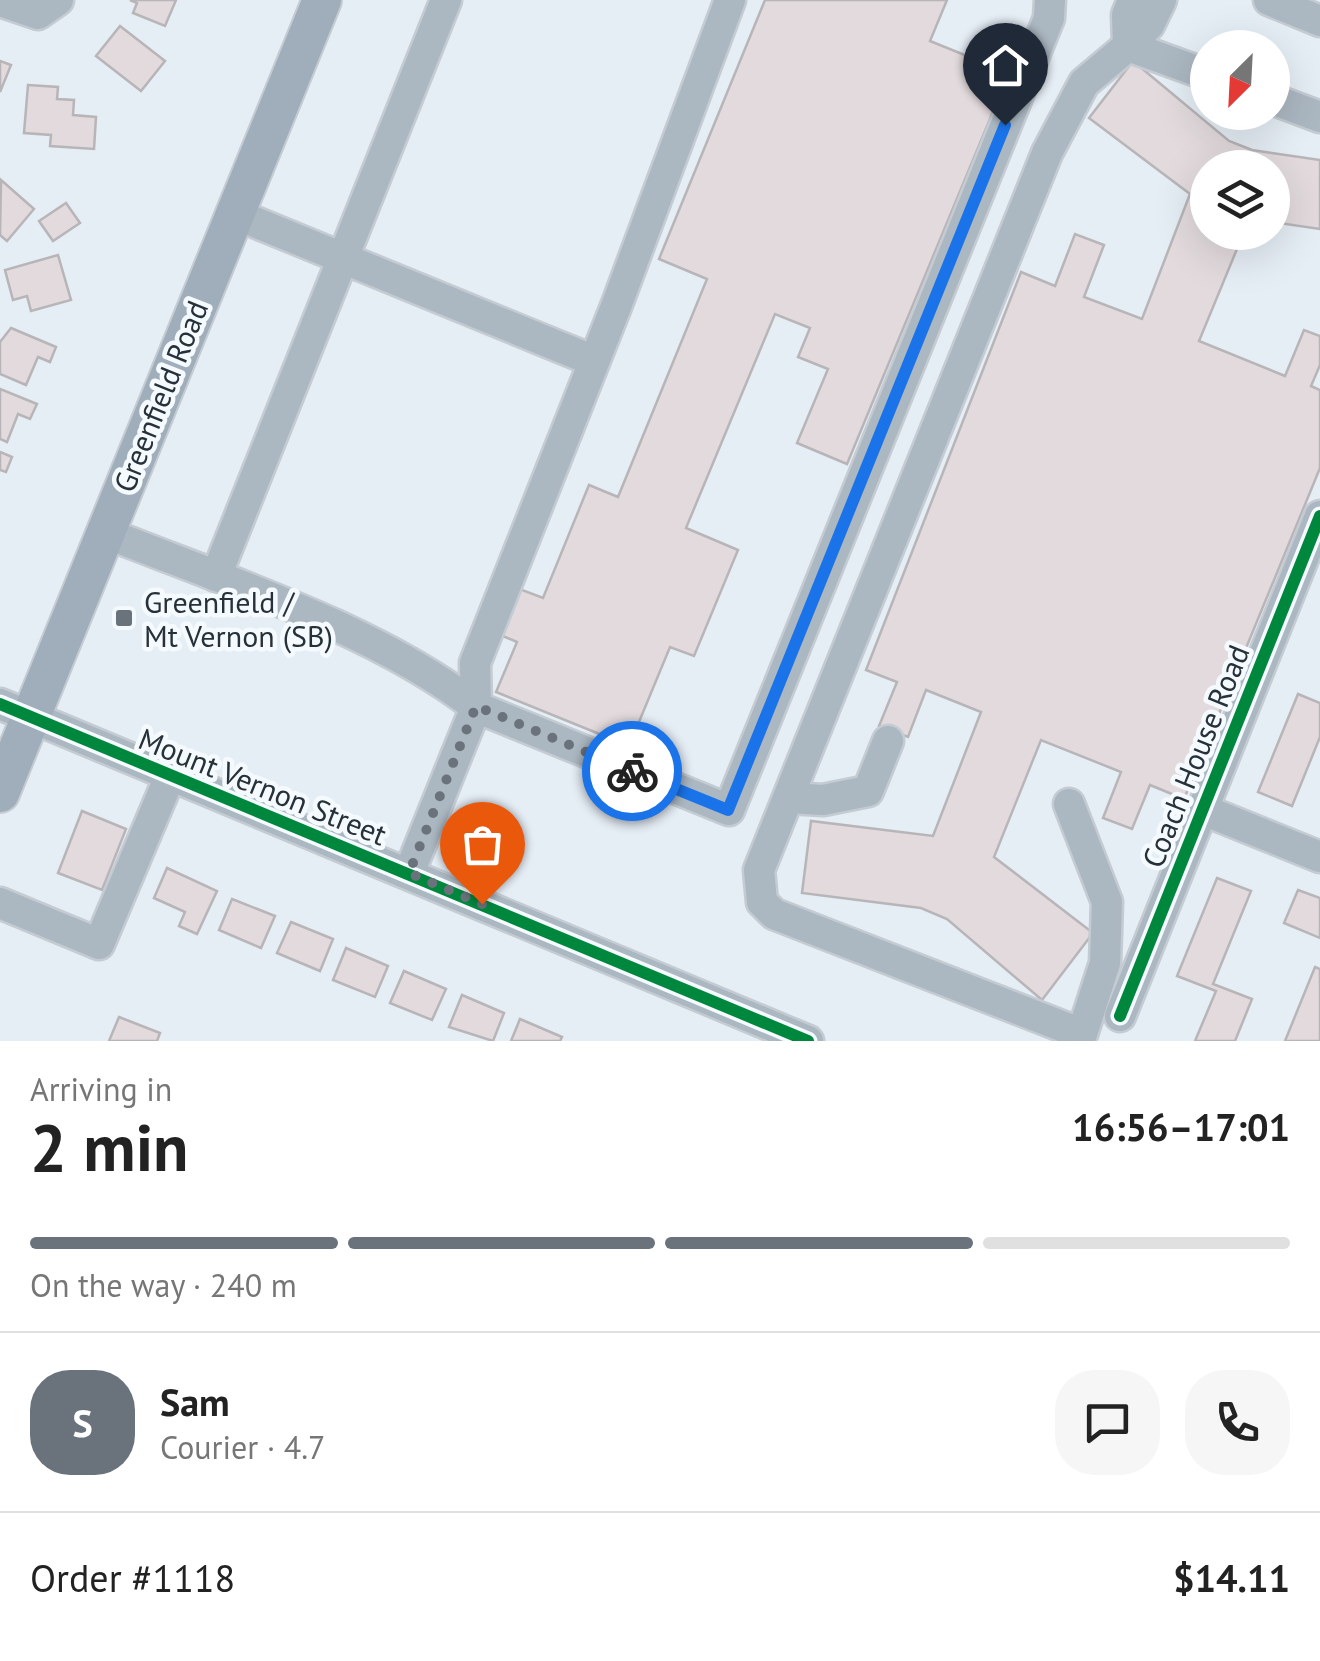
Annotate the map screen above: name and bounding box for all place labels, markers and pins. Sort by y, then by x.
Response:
pin [963,23,1048,126]
place label: Greenfield / Mt Vernon (SB) [144,582,333,655]
marker: Greenfield / Mt Vernon (SB) [113,607,135,629]
pin [440,802,525,905]

